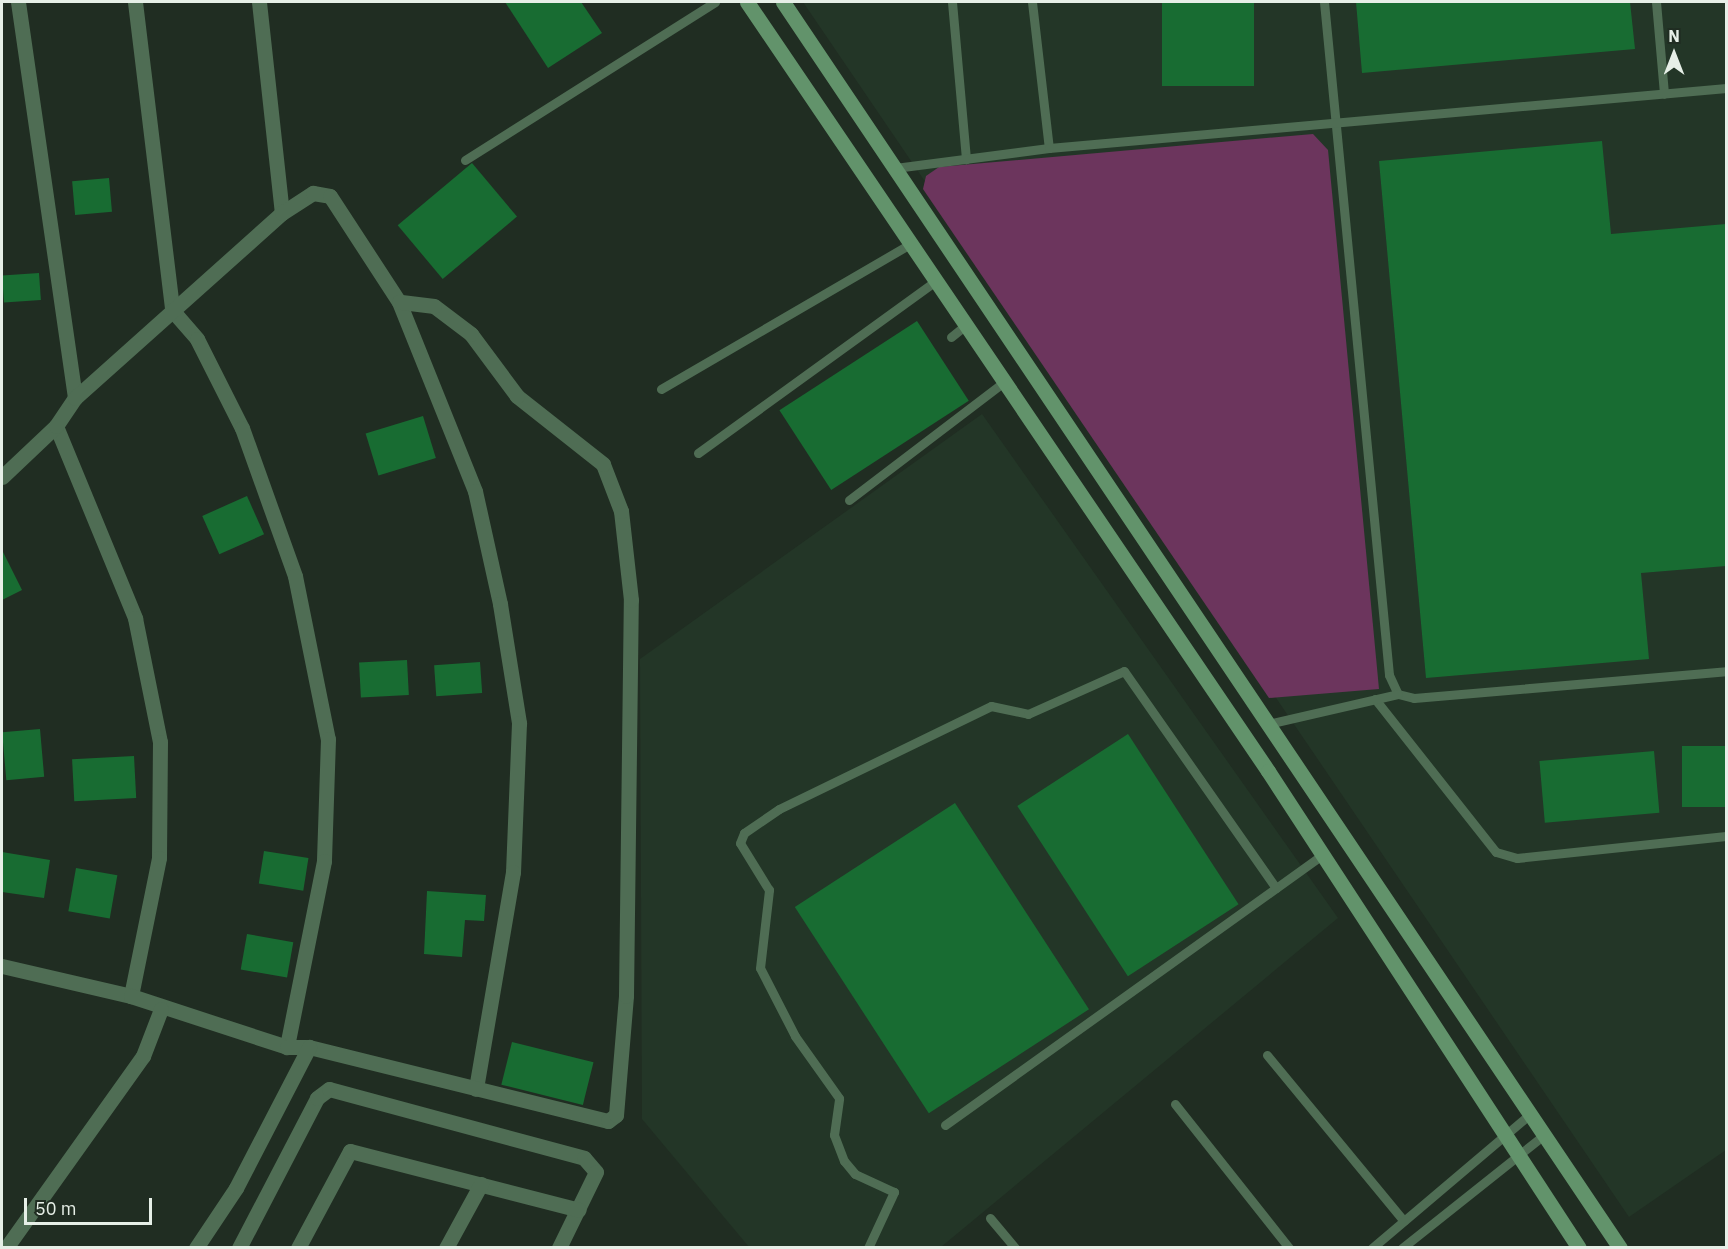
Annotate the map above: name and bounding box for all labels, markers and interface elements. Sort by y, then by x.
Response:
north arrow [1644,24,1704,84]
text: N [1668,26,1680,46]
scale bar [27,1186,154,1224]
text: 50 m [35,1197,77,1220]

